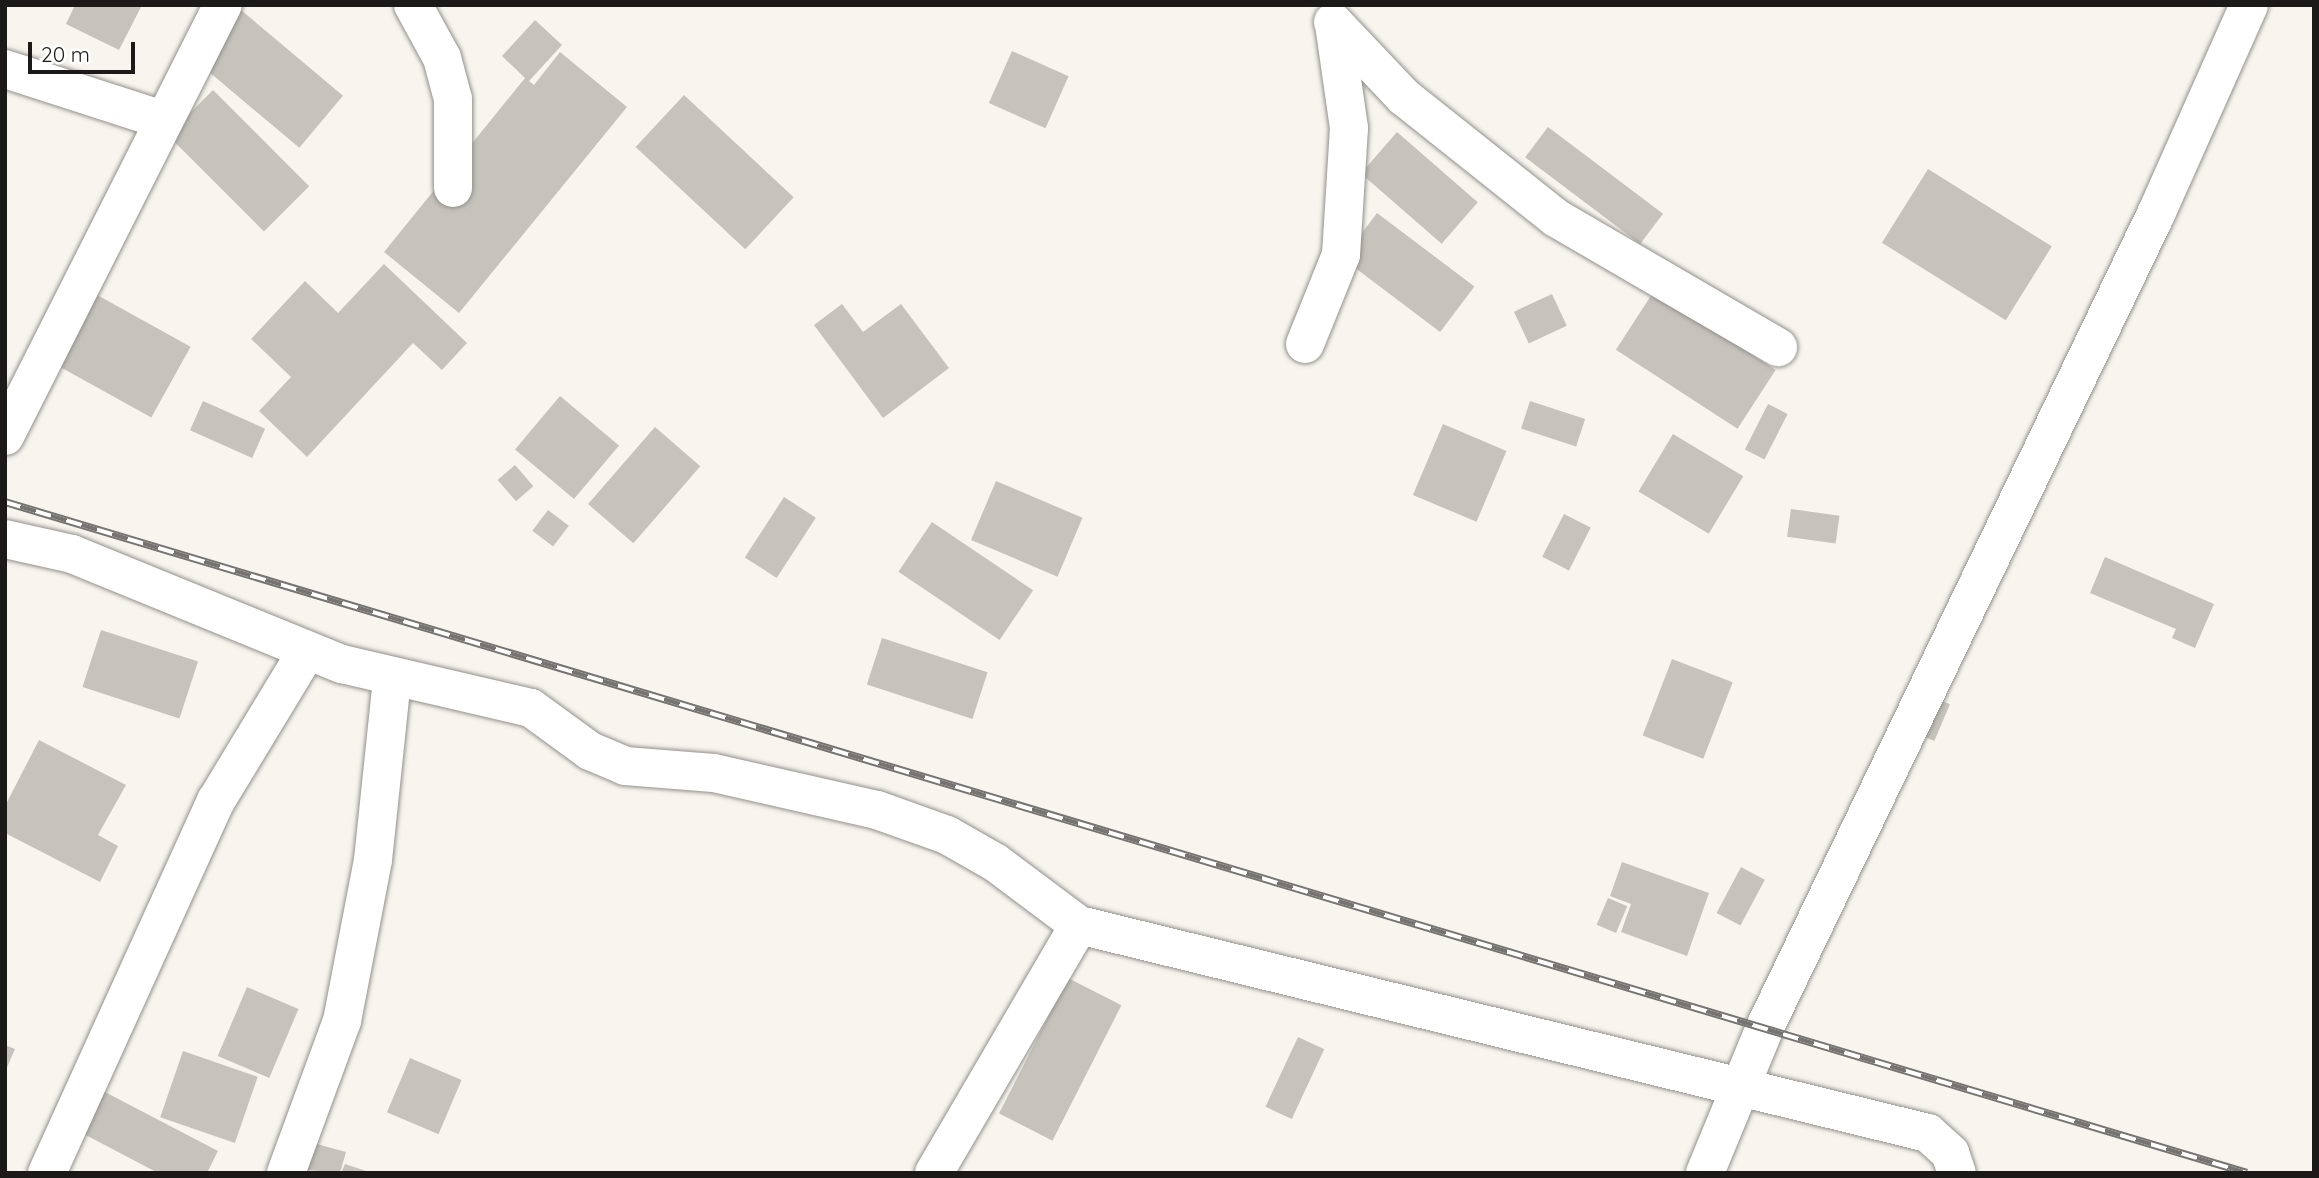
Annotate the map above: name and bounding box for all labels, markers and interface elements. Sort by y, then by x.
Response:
scale bar [32,28,138,72]
text: 20 m [41,41,90,67]

